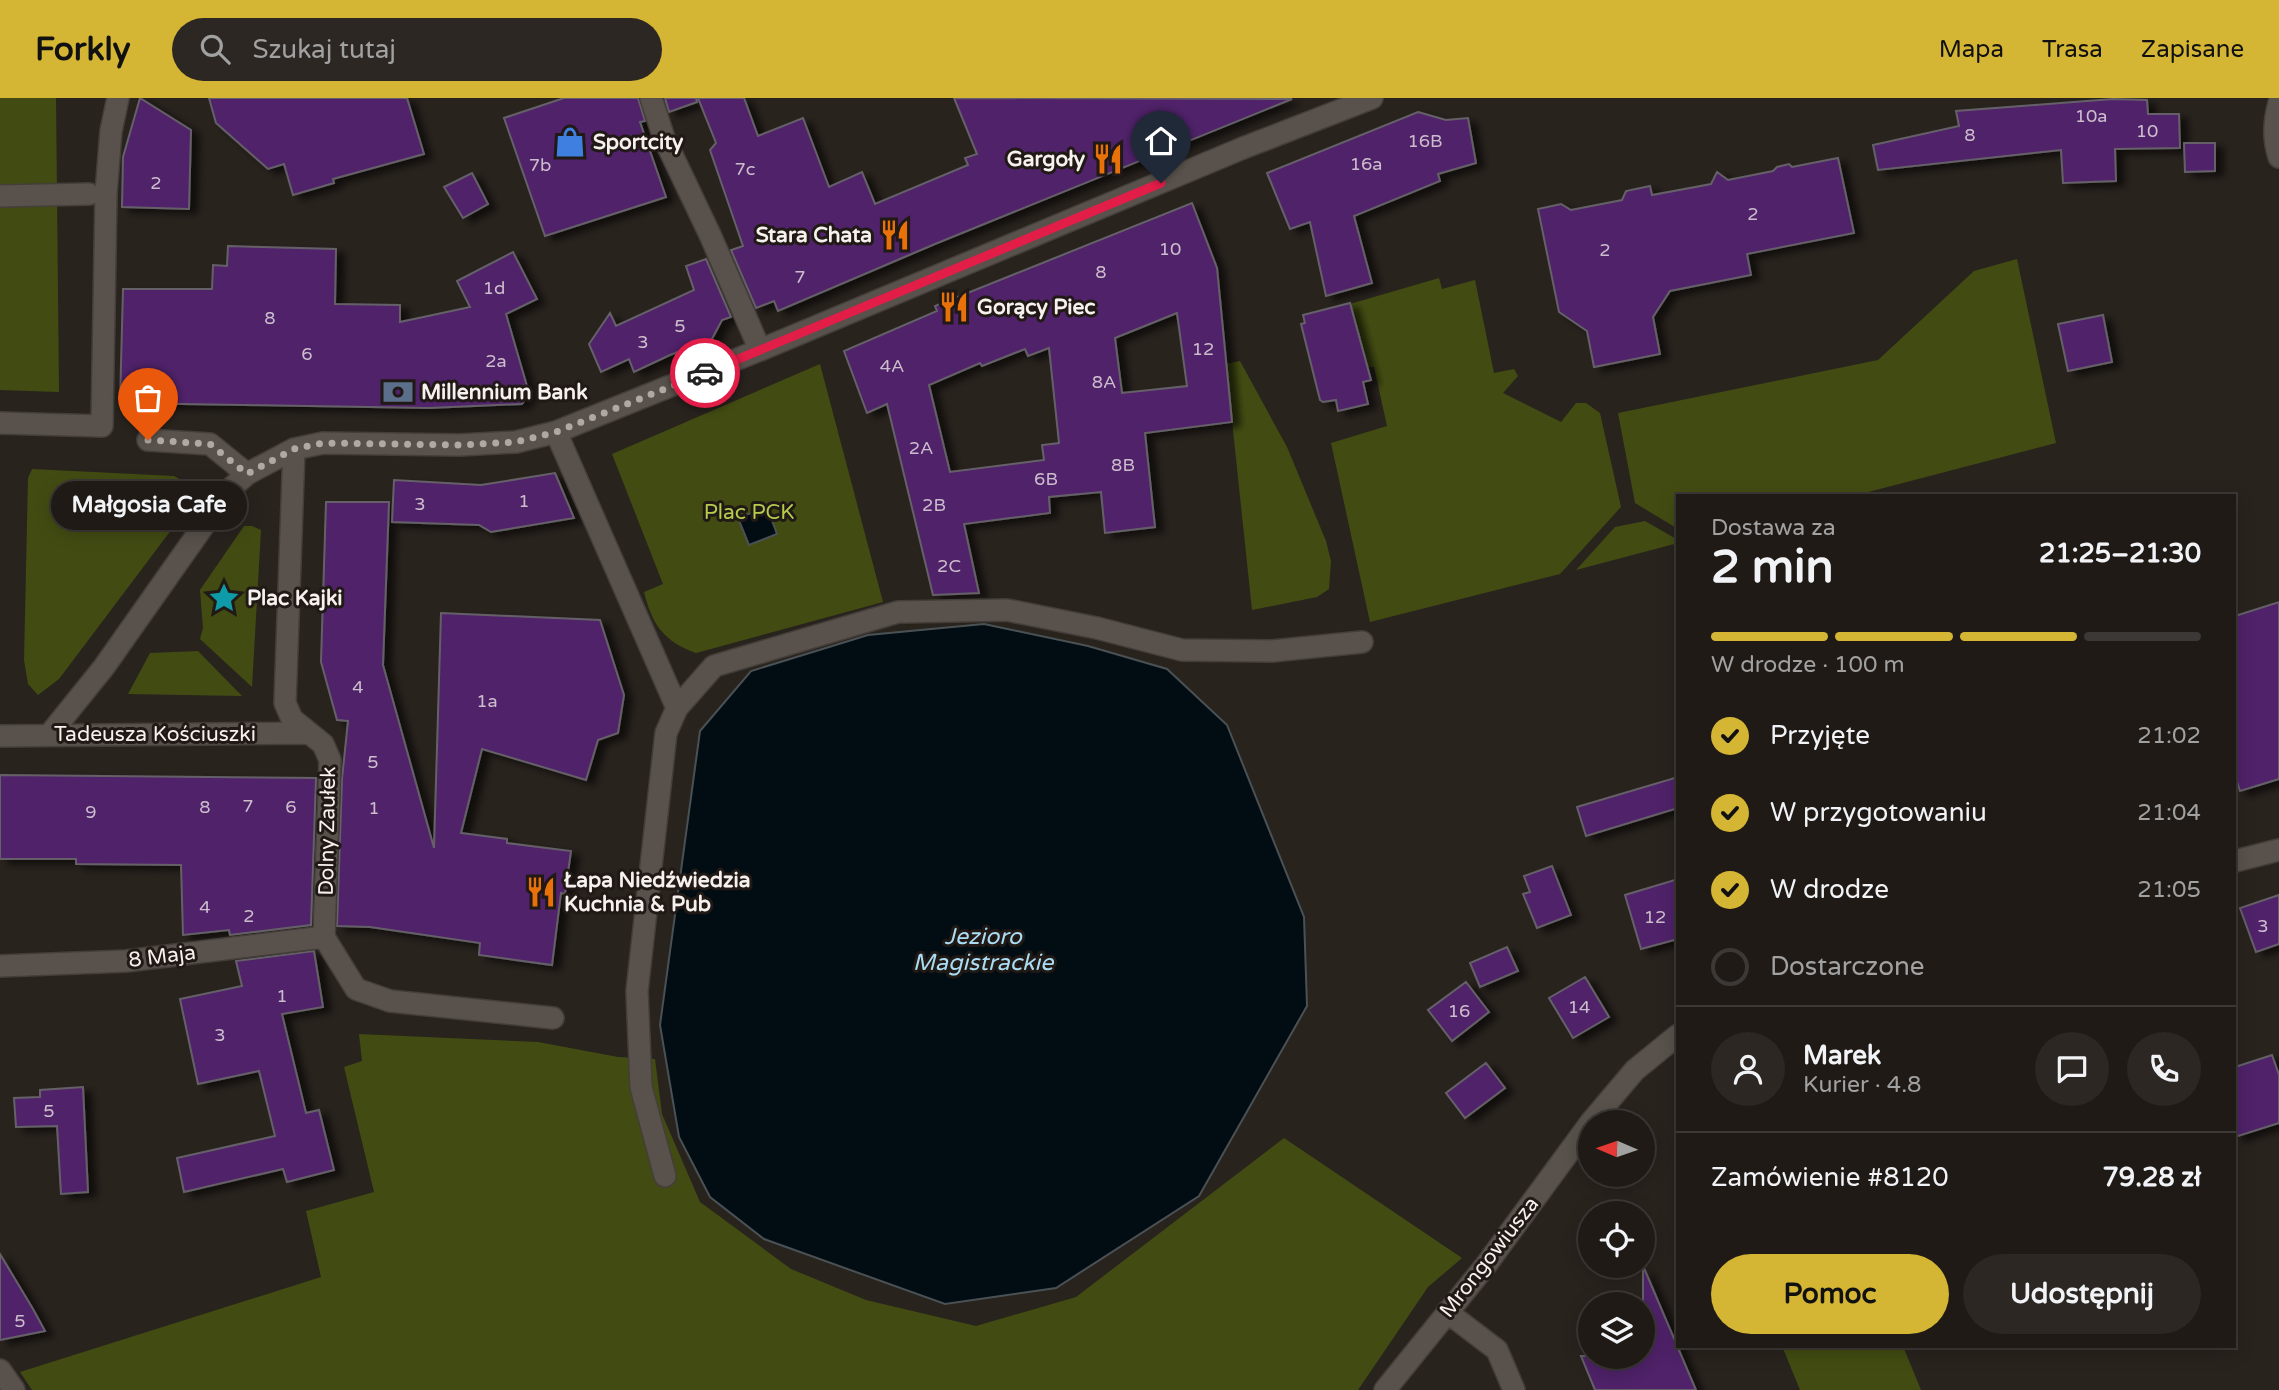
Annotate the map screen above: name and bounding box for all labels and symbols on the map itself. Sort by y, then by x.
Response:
house number: 10a [2075,105,2107,127]
pin [1131,111,1191,183]
house number: 10 [2136,120,2158,142]
house number: 8 [1964,124,1976,146]
shop icon: Sportcity [553,125,587,159]
place label: Sportcity [593,130,684,155]
house number: 16B [1407,130,1443,152]
restaurant icon: Gargoły [1091,142,1125,176]
place label: Gargoły [1007,147,1086,172]
house number: 16a [1350,153,1382,175]
house number: 7b [529,154,551,176]
house number: 7c [735,158,755,180]
house number: 2 [150,172,162,194]
house number: 2 [1747,203,1759,225]
restaurant icon: Stara Chata [878,218,912,252]
place label: Stara Chata [756,223,872,248]
house number: 10 [1159,238,1181,260]
house number: 2 [1599,239,1611,261]
house number: 8 [1095,261,1107,283]
house number: 7 [794,266,806,288]
house number: 1d [483,277,505,299]
restaurant icon: Gorący Piec [937,290,971,324]
place label: Gorący Piec [977,295,1096,320]
house number: 8 [264,307,276,329]
house number: 5 [674,315,686,337]
house number: 3 [637,331,649,353]
courier [670,338,740,408]
house number: 12 [1192,338,1214,360]
house number: 6 [301,343,313,365]
house number: 2a [485,350,507,372]
house number: 4A [880,355,904,377]
pin [118,368,178,440]
house number: 8A [1092,371,1116,393]
bank icon: Millennium Bank [381,375,415,409]
place label: Millennium Bank [421,380,588,405]
house number: 2A [909,437,933,459]
house number: 8B [1111,454,1135,476]
house number: 6B [1034,468,1058,490]
callout: Małgosia Cafe [50,482,246,531]
house number: 1 [518,490,530,512]
house number: 3 [414,493,426,515]
house number: 2B [922,494,946,516]
park label: Plac PCK [704,500,794,525]
house number: 2C [937,555,961,577]
place icon: Plac Kajki [207,581,241,615]
place label: Plac Kajki [247,586,343,611]
house number: 4 [352,676,364,698]
house number: 1a [476,690,498,712]
street label: Tadeusza Kościuszki [54,722,256,747]
house number: 5 [367,751,379,773]
street label: Dolny Zaułek [314,766,341,896]
house number: 7 [242,795,254,817]
house number: 8 [199,796,211,818]
house number: 6 [285,796,297,818]
house number: 1 [368,797,380,819]
house number: 9 [85,801,97,823]
place label: Łapa Niedźwiedzia Kuchnia & Pub [564,868,750,917]
restaurant icon: Łapa Niedźwiedzia Kuchnia & Pub [524,875,558,909]
house number: 4 [199,896,211,918]
house number: 2 [243,905,255,927]
house number: 12 [1644,906,1666,928]
house number: 3 [2257,915,2269,937]
water label: Jezioro Magistrackie [913,923,1055,977]
street label: 8 Maja [127,940,197,973]
house number: 1 [276,985,288,1007]
house number: 14 [1568,996,1590,1018]
house number: 16 [1448,1000,1470,1022]
house number: 3 [214,1024,226,1046]
house number: 5 [43,1100,55,1122]
north arrow [1578,1110,1656,1186]
street label: Mrongowiusza [1435,1192,1544,1323]
house number: 5 [14,1310,26,1332]

